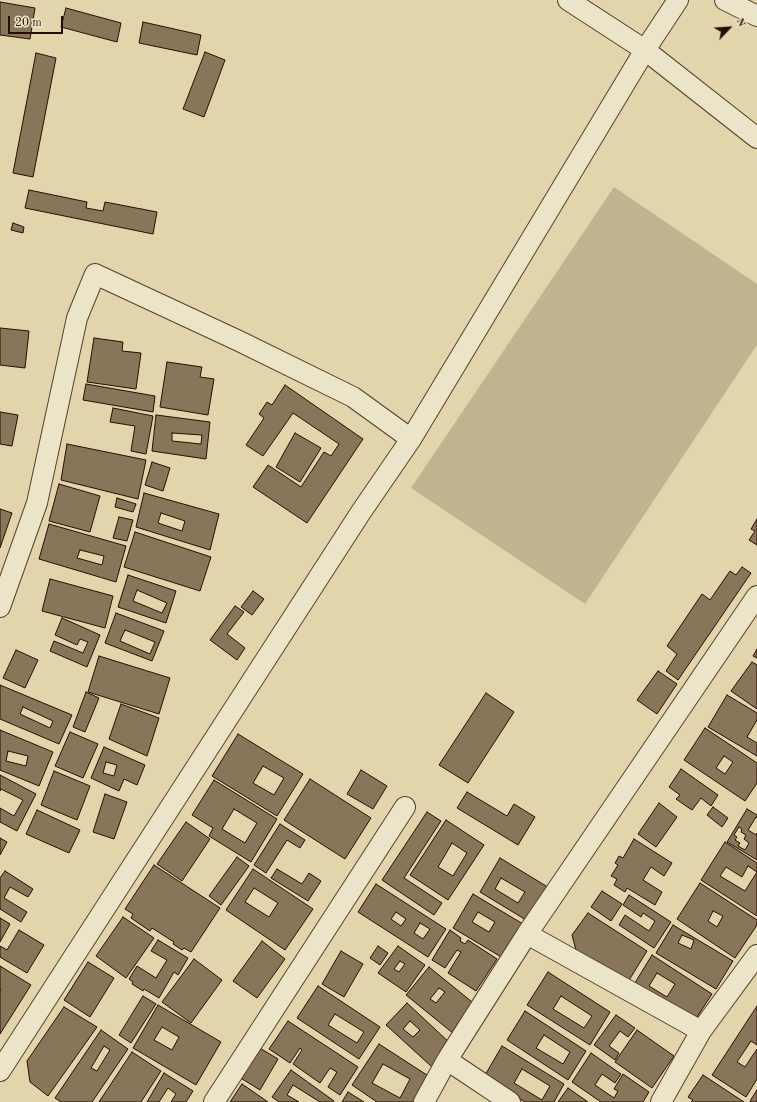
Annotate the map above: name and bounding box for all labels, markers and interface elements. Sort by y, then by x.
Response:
scale bar [10,8,65,34]
north arrow [709,8,749,48]
text: 20 m [15,17,42,29]
text: N [734,17,747,29]

